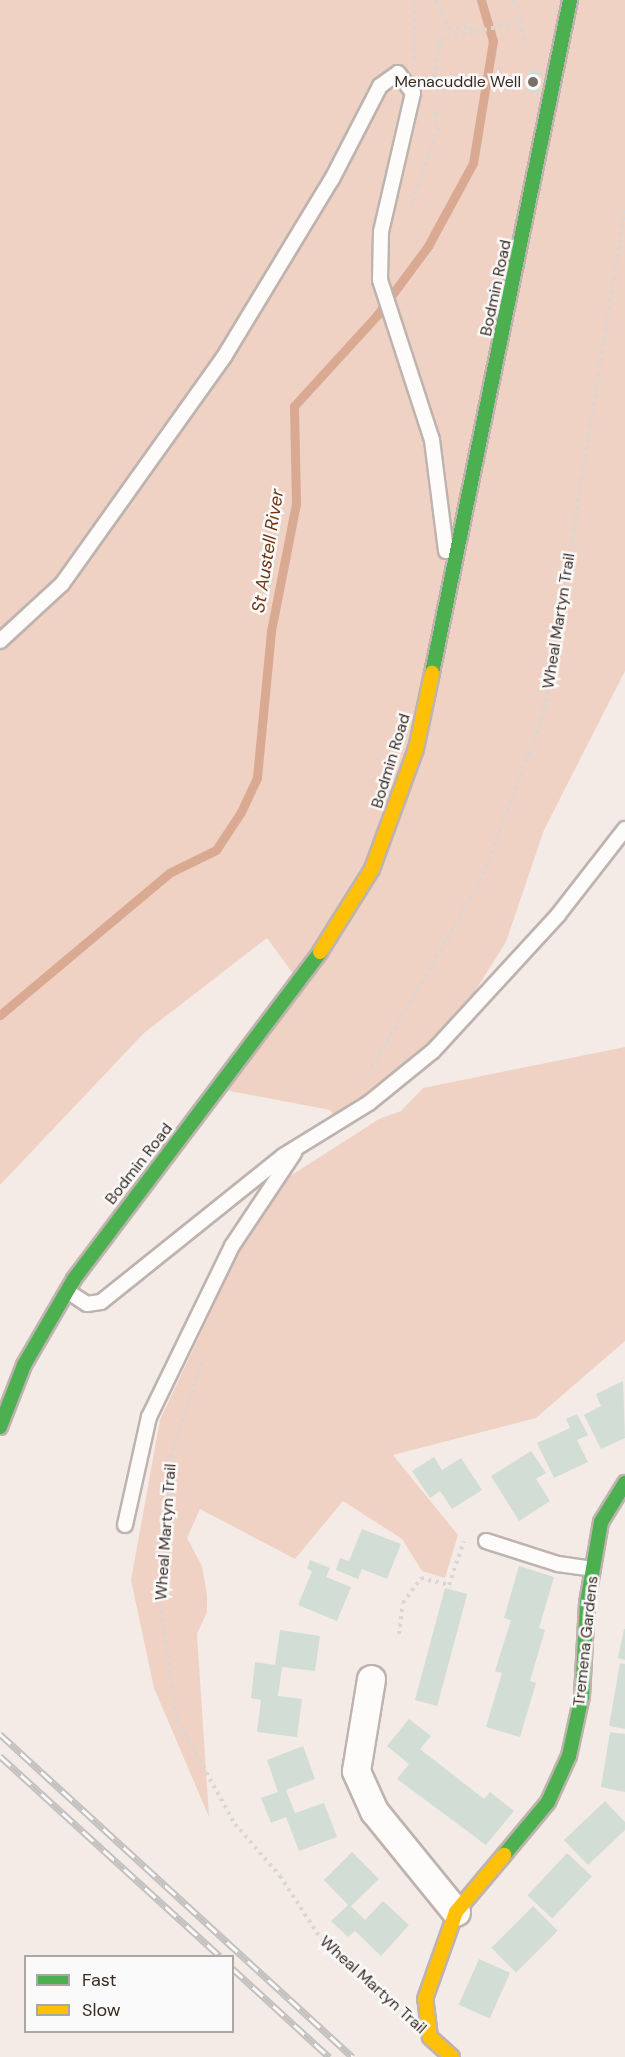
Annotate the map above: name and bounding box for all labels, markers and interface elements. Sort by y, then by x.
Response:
place label: Menacuddle Well [394,72,521,92]
marker: Menacuddle Well [526,75,540,89]
street label: Bodmin Road [476,238,516,338]
water label: St Austell River [248,488,288,614]
street label: Wheal Martyn Trail [539,552,579,690]
street label: Bodmin Road [368,711,414,811]
street label: Bodmin Road [101,1119,177,1209]
street label: Wheal Martyn Trail [152,1463,180,1601]
street label: Tremena Gardens [570,1575,602,1707]
street label: Wheal Martyn Trail [316,1932,430,2038]
legend [24,1955,234,2033]
text: Fast [82,1968,117,1992]
text: Slow [82,1998,121,2022]

